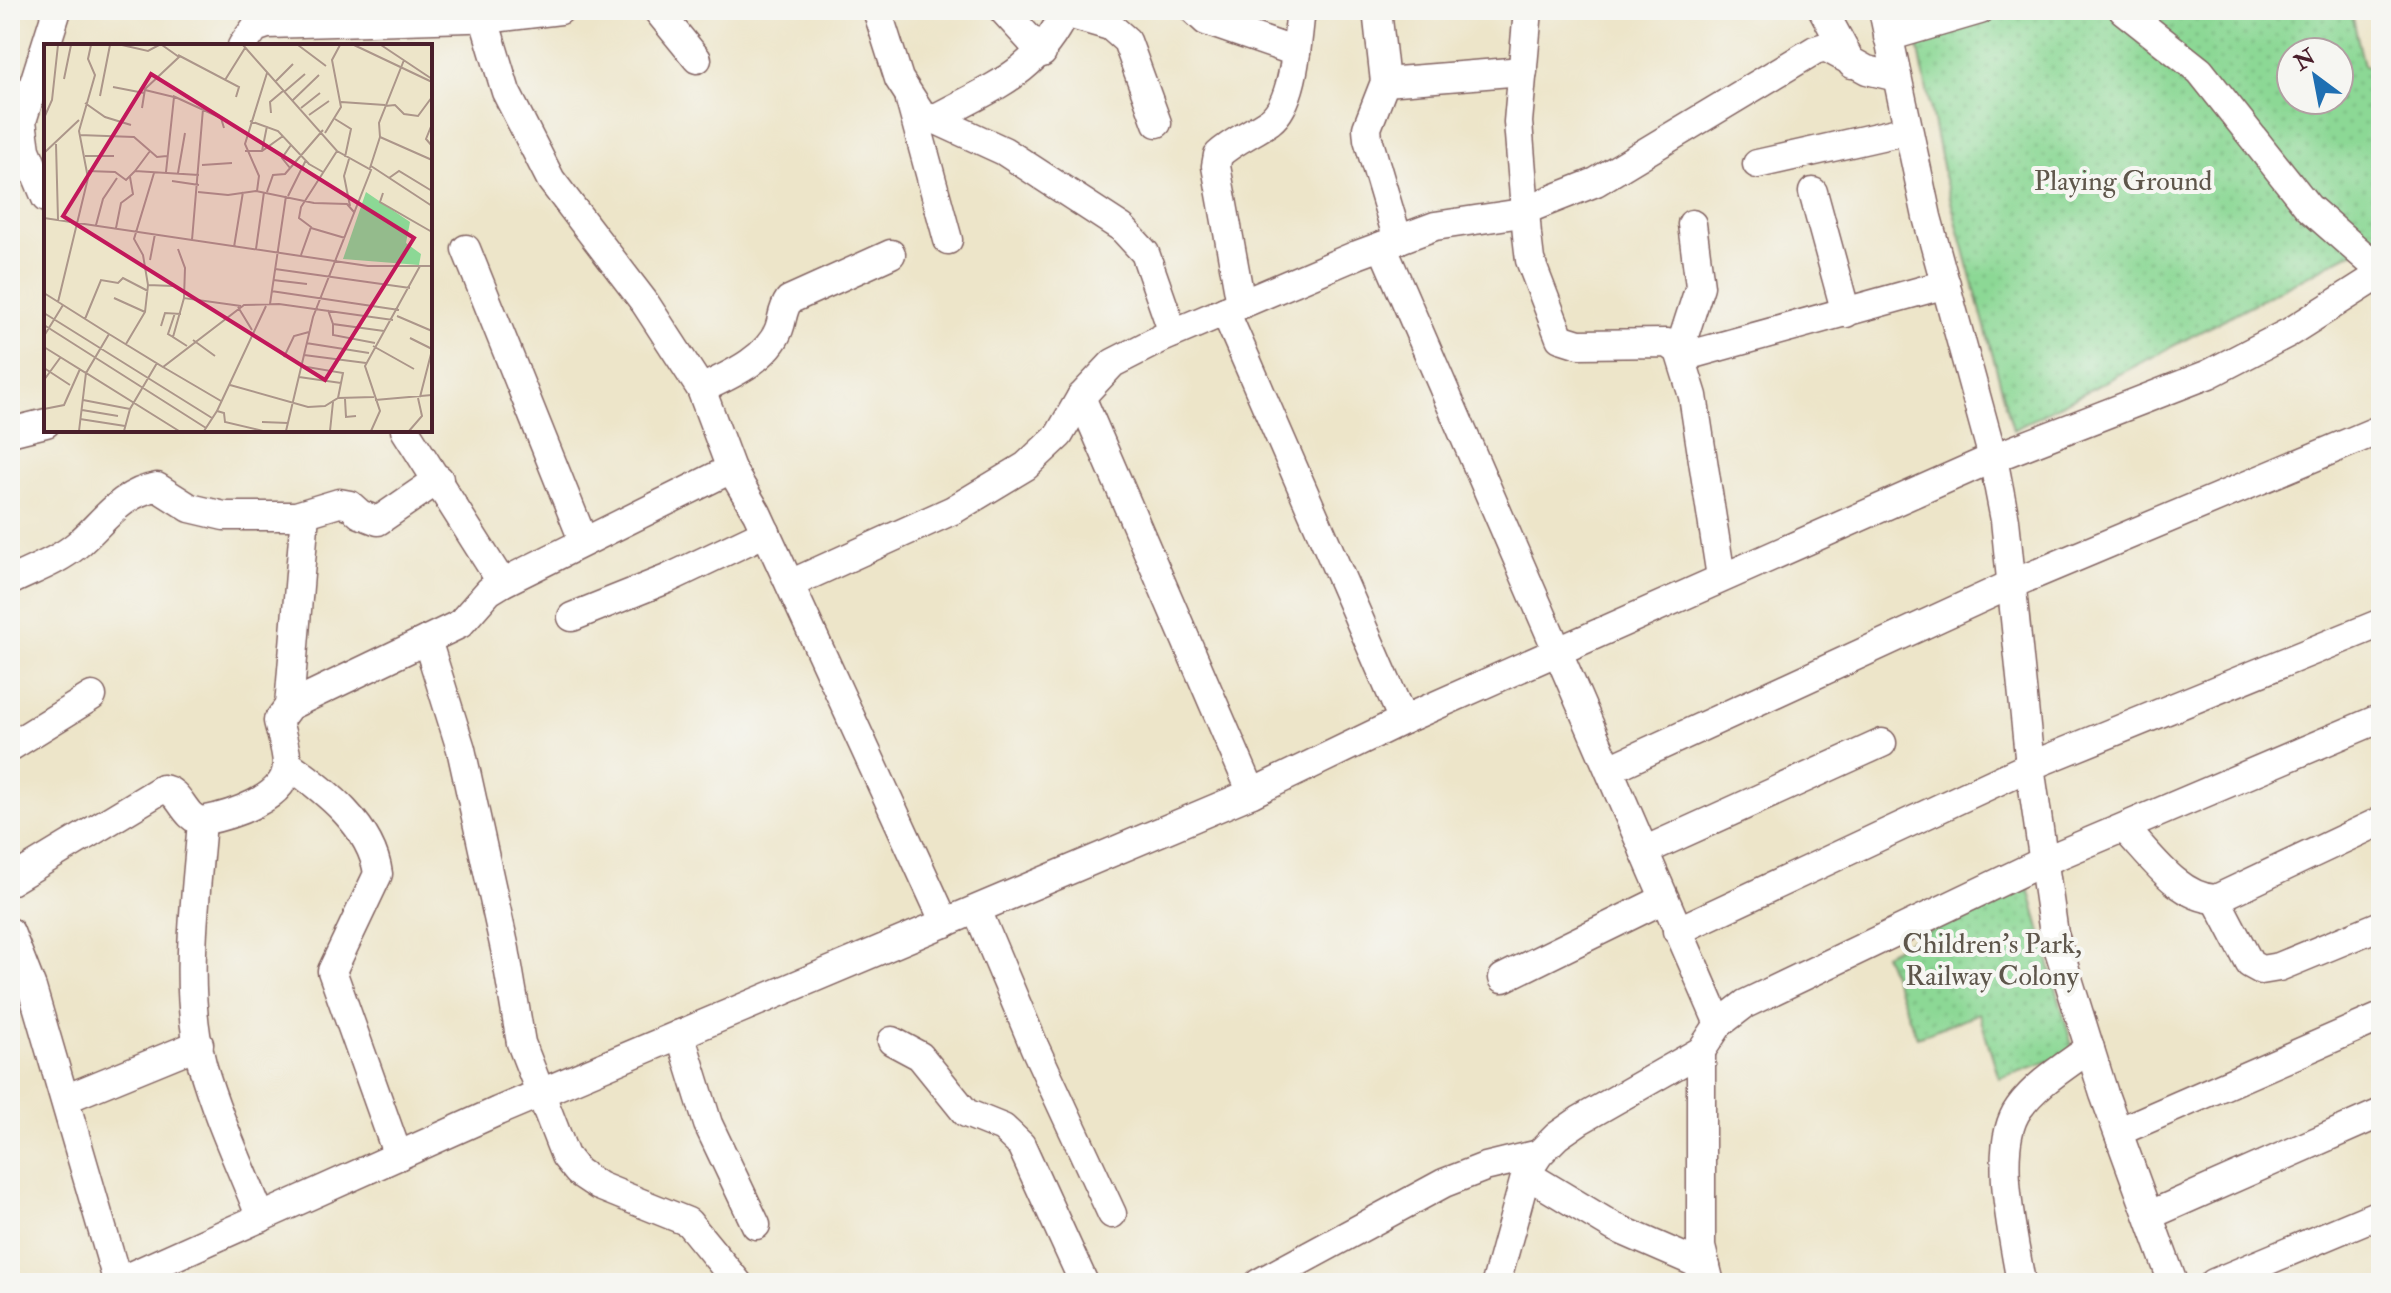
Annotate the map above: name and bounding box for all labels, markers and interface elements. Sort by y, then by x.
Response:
north arrow [2275,36,2355,116]
text: N [2288,43,2321,78]
inset map [44,44,432,432]
park label: Playing Ground [2034,164,2213,199]
park label: Children's Park, Railway Colony [1902,927,2082,994]

